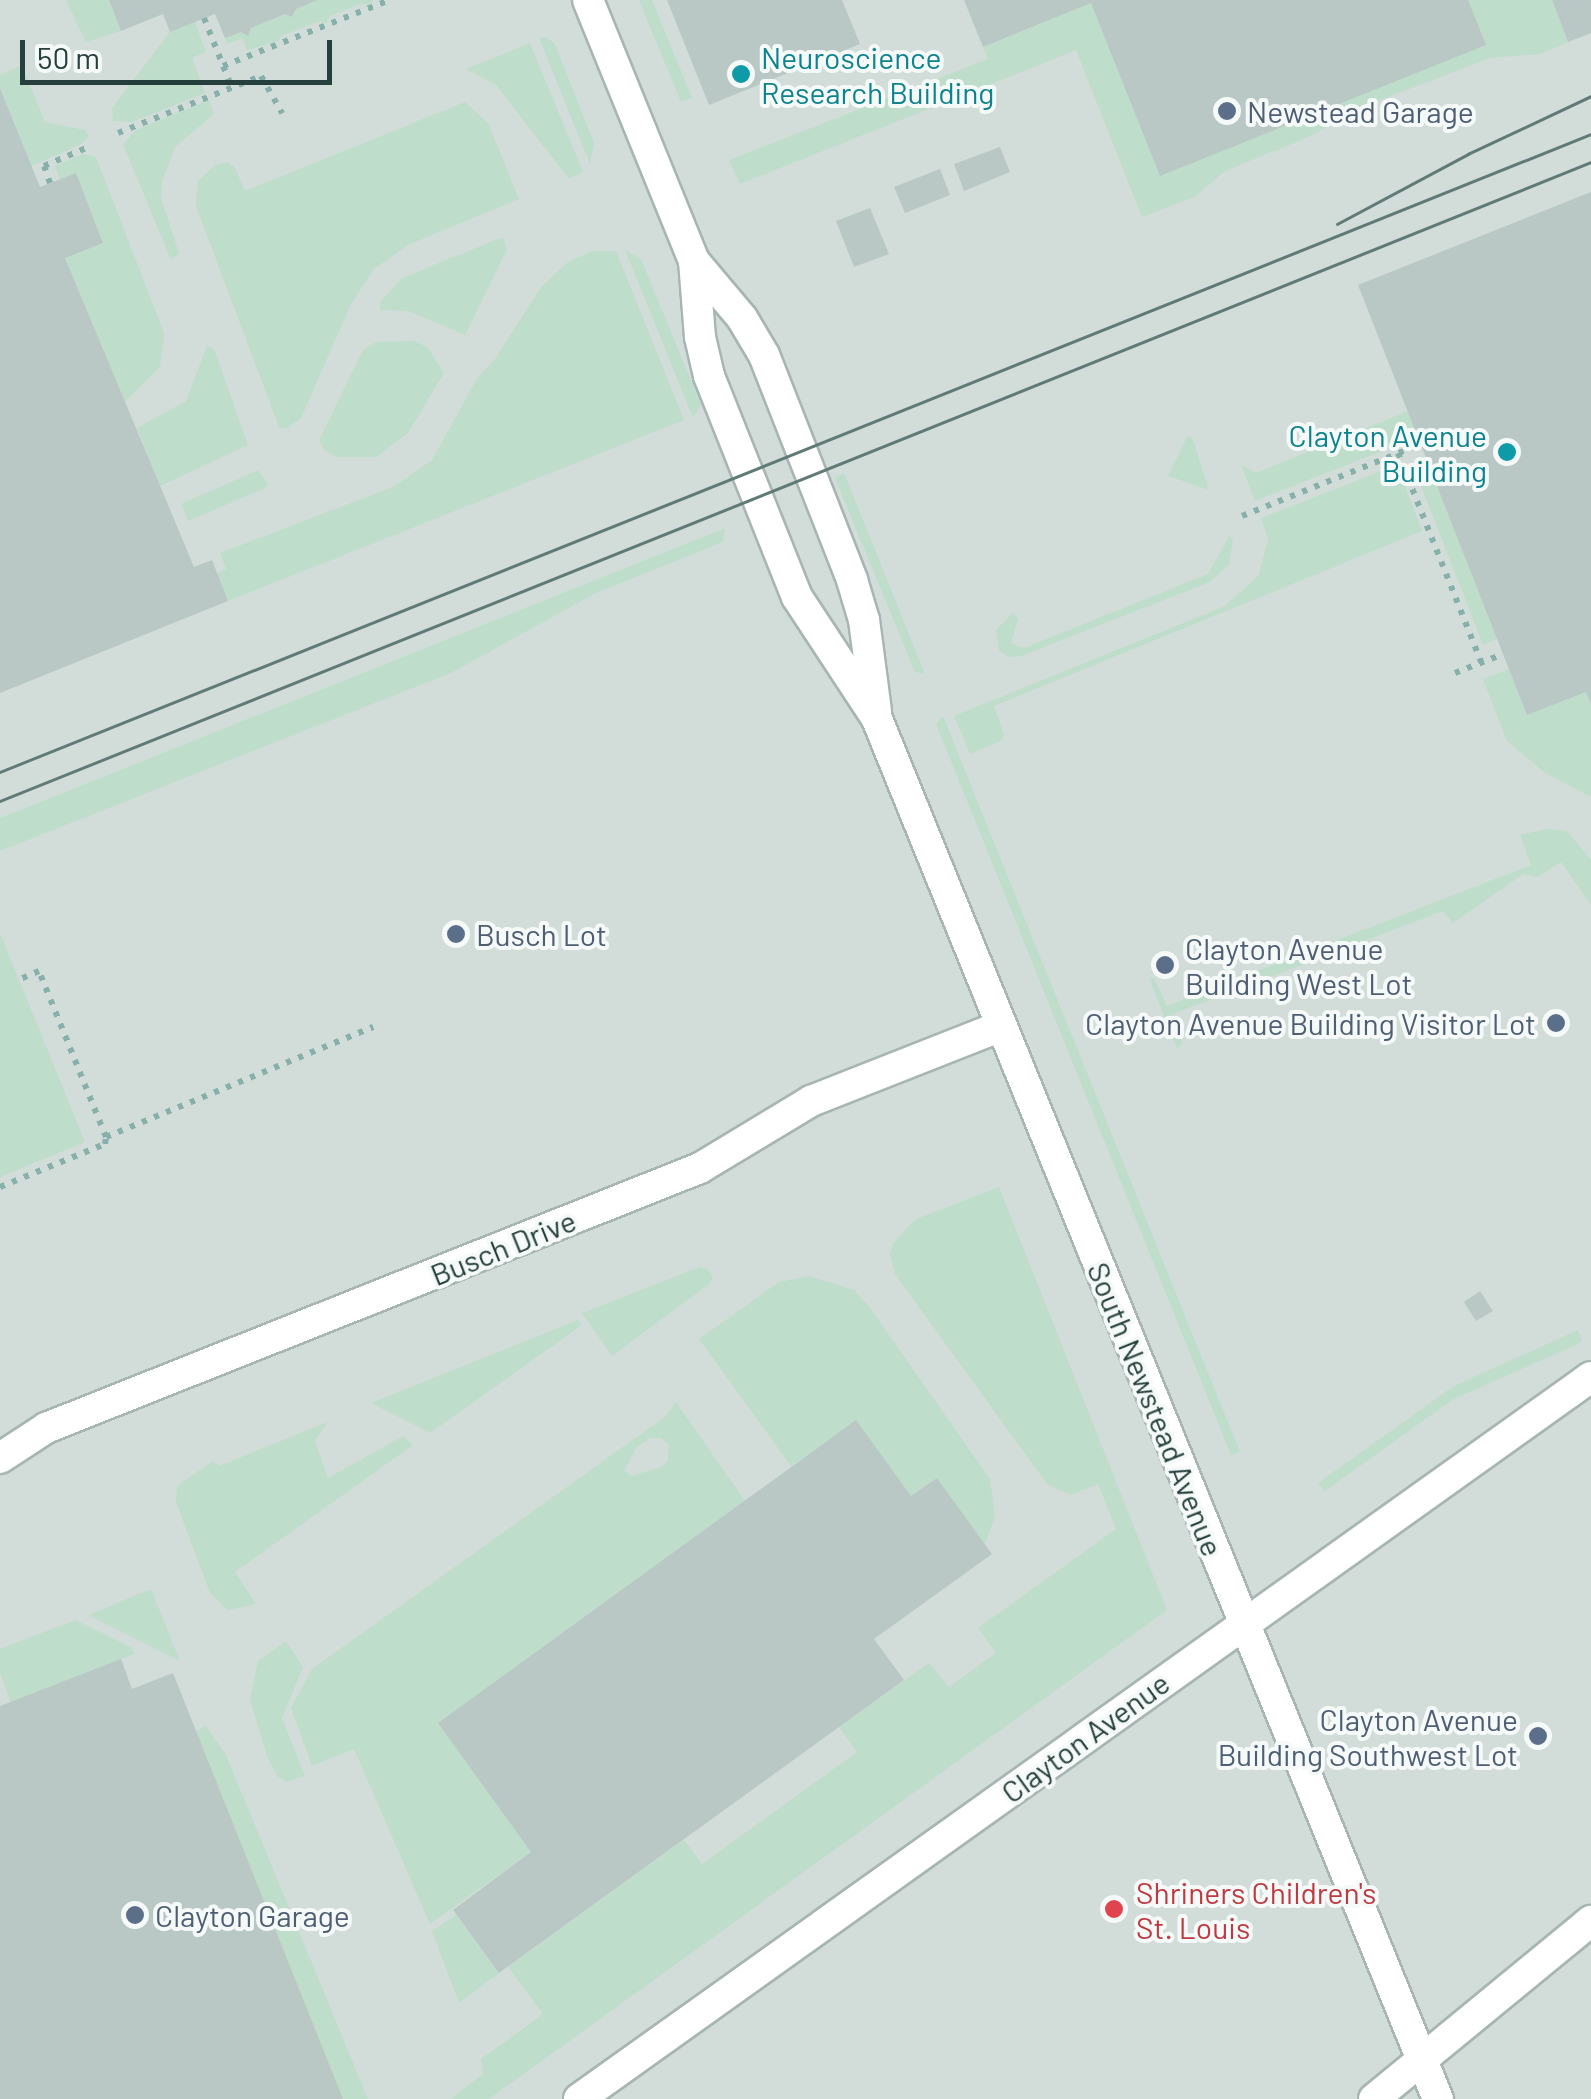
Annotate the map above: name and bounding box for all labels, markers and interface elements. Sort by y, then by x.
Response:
scale bar [25,20,338,82]
text: 50 m [37,39,100,75]
place label: Neuroscience Research Building [761,39,994,110]
marker: Neuroscience Research Building [730,63,752,85]
place label: Newstead Garage [1247,93,1474,129]
marker: Newstead Garage [1216,100,1238,122]
place label: Clayton Avenue Building [1289,417,1487,488]
marker: Clayton Avenue Building [1496,441,1518,463]
place label: Busch Lot [476,916,607,952]
marker: Busch Lot [445,923,467,945]
place label: Clayton Avenue Building West Lot [1185,930,1412,1000]
marker: Clayton Avenue Building West Lot [1154,954,1176,976]
place label: Clayton Avenue Building Visitor Lot [1085,1005,1536,1041]
marker: Clayton Avenue Building Visitor Lot [1545,1012,1567,1034]
street label: Busch Drive [425,1202,581,1292]
street label: South Newstead Avenue [1081,1257,1231,1561]
street label: Clayton Avenue [994,1664,1176,1810]
place label: Clayton Avenue Building Southwest Lot [1218,1701,1518,1772]
marker: Clayton Avenue Building Southwest Lot [1527,1725,1549,1747]
place label: Shriners Children's St. Louis [1136,1874,1376,1944]
marker: Shriners Children's St. Louis [1101,1896,1127,1922]
place label: Clayton Garage [155,1897,350,1933]
marker: Clayton Garage [124,1904,146,1926]

